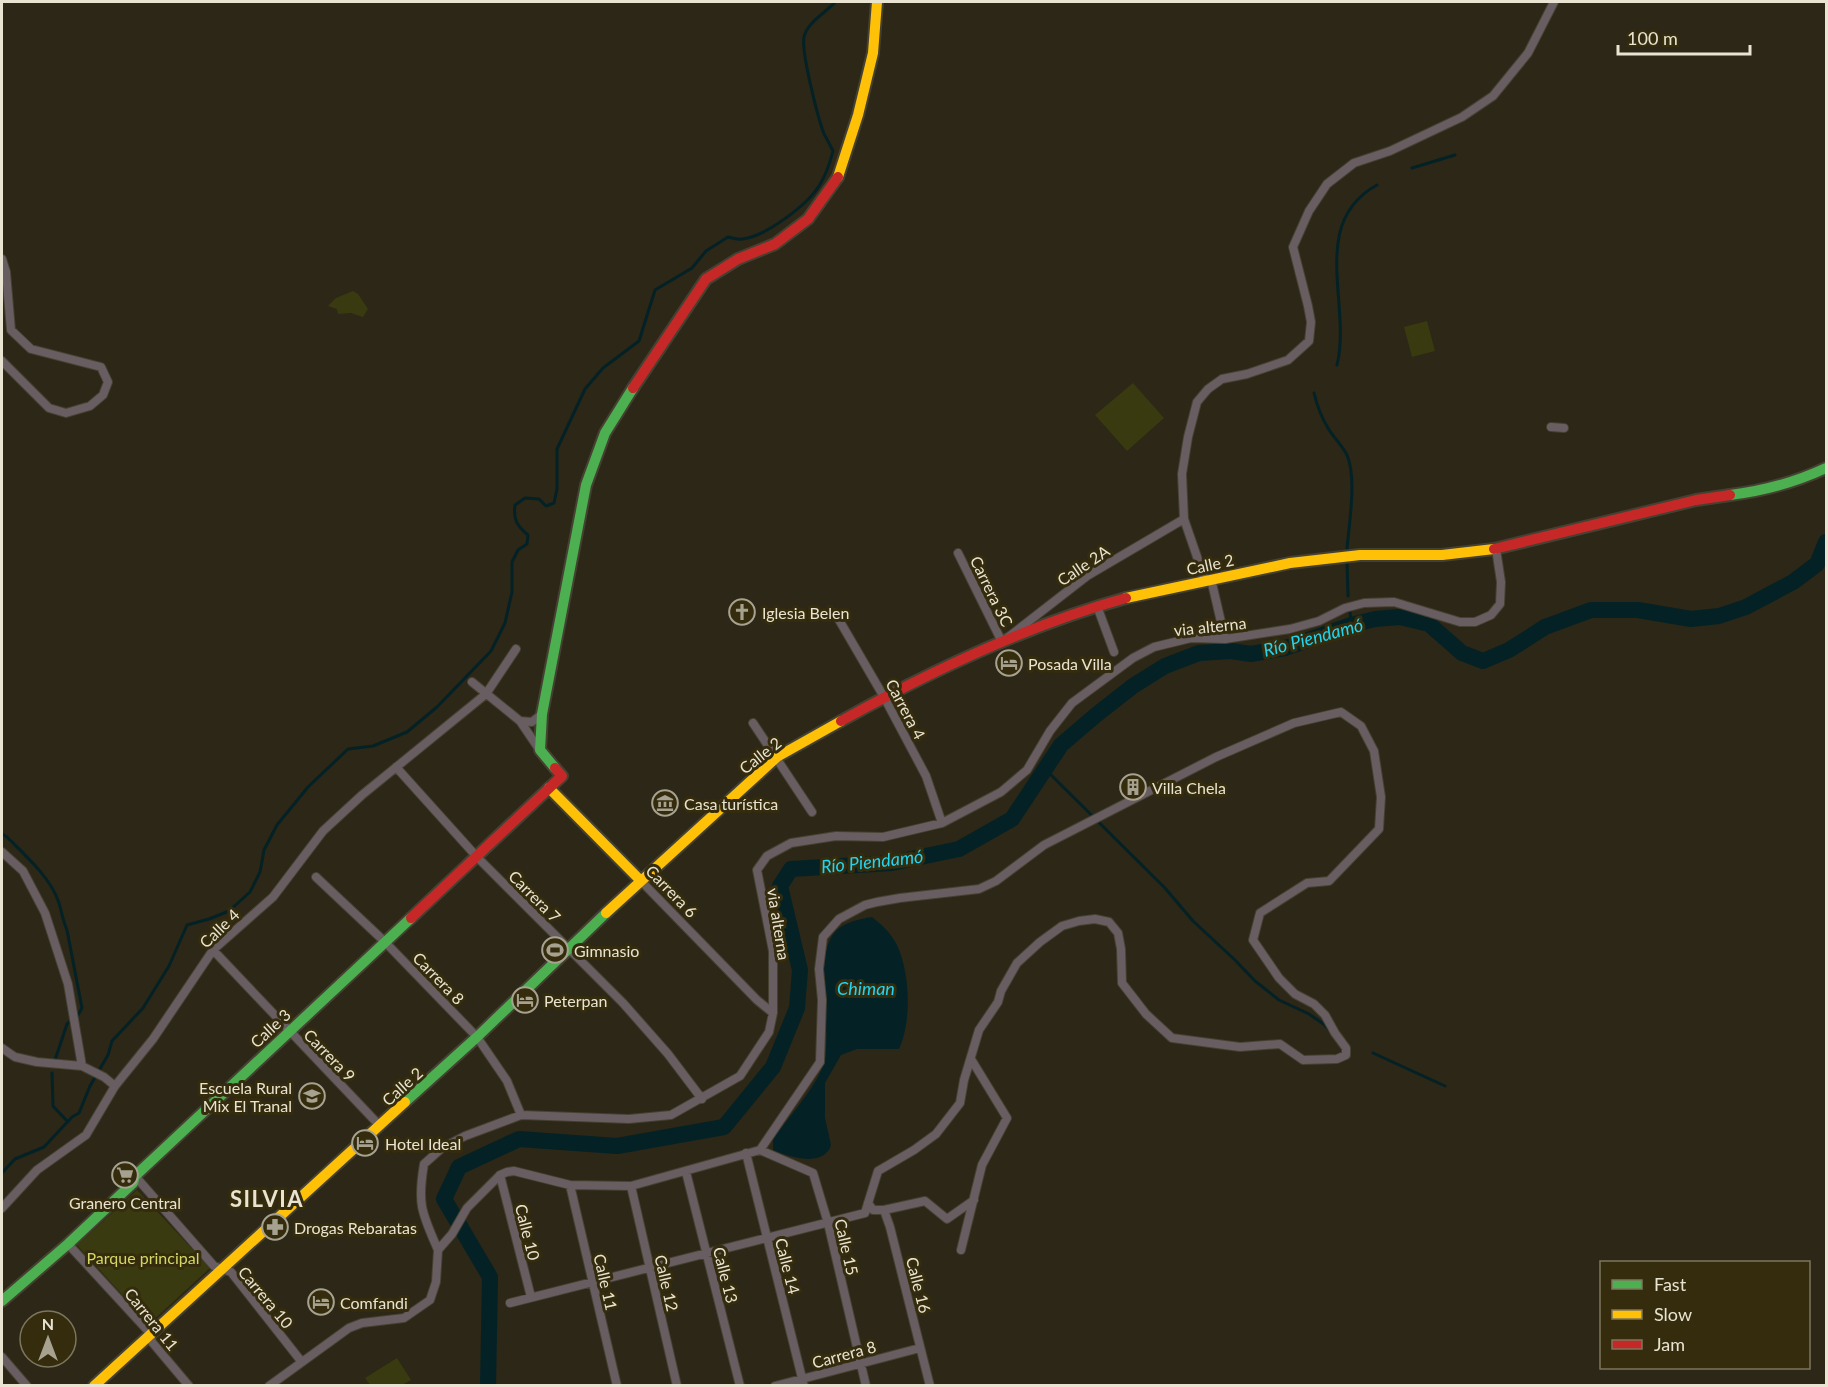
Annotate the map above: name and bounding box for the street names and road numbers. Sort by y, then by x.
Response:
street label: Calle 2A [1053,541,1113,589]
street label: Calle 2 [1185,550,1235,578]
street label: Carrera 3C [967,553,1017,630]
street label: via alterna [1173,613,1247,639]
street label: Carrera 4 [882,676,930,742]
street label: Calle 2 [735,733,785,777]
street label: Carrera 6 [642,861,702,921]
street label: Carrera 7 [505,866,565,926]
street label: via alterna [764,887,794,961]
street label: Calle 4 [195,904,243,952]
street label: Carrera 8 [409,948,469,1008]
street label: Calle 3 [246,1005,294,1051]
street label: Carrera 9 [300,1025,360,1085]
street label: Calle 2 [378,1063,426,1109]
street label: Calle 10 [512,1202,544,1262]
street label: Calle 15 [831,1217,863,1277]
street label: Calle 14 [772,1236,804,1296]
street label: Calle 13 [710,1245,742,1305]
street label: Calle 11 [590,1252,622,1312]
street label: Calle 12 [651,1253,683,1313]
street label: Calle 16 [903,1255,935,1315]
street label: Carrera 10 [235,1262,297,1332]
street label: Carrera 11 [121,1284,183,1354]
street label: Carrera 8 [810,1336,878,1372]

